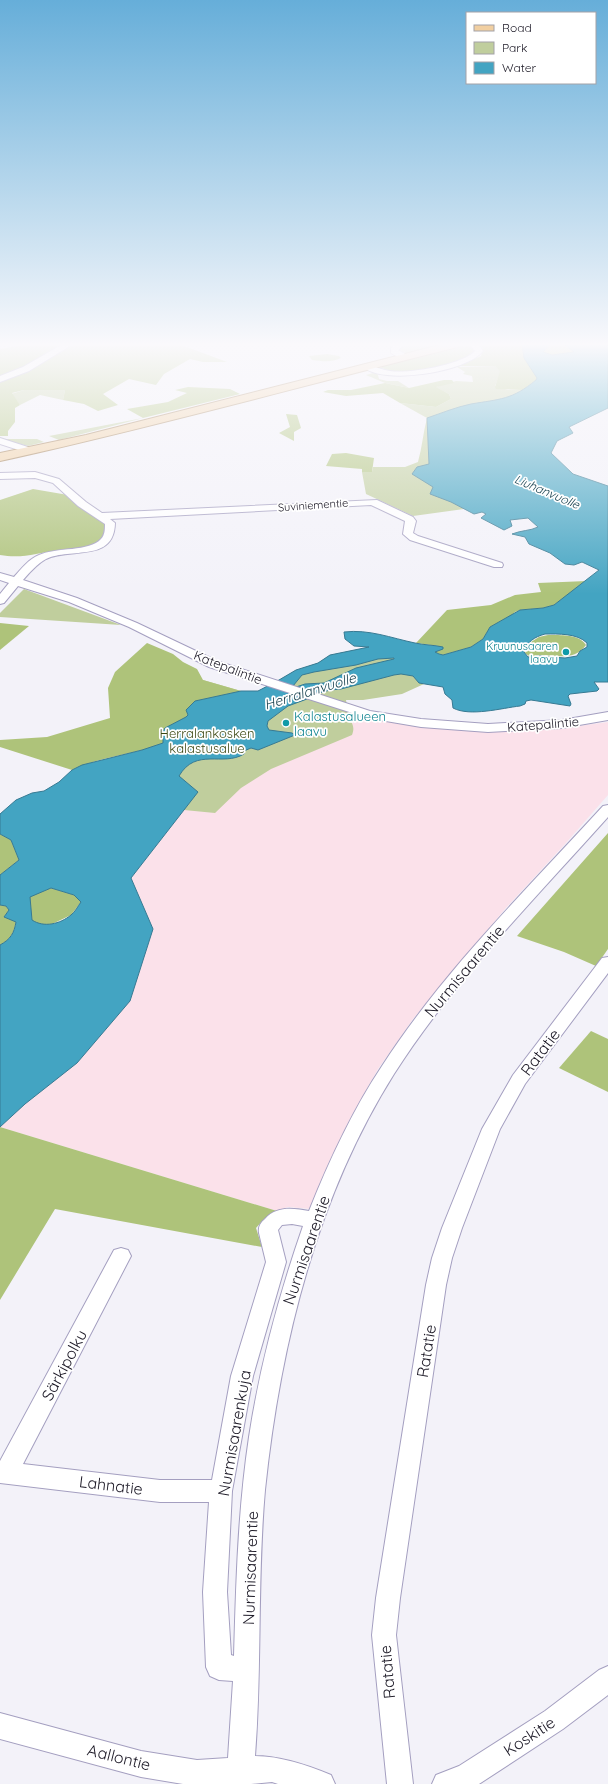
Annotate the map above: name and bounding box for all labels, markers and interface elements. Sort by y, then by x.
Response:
legend [466,12,596,84]
text: Road [502,20,532,35]
text: Park [502,40,527,55]
text: Water [502,60,537,75]
water label: Liuhanvuolle [512,471,583,512]
street label: Suviniementie [277,496,349,514]
place label: Kruunusaaren laavu [486,639,558,666]
street label: Katepalintie [192,647,264,687]
marker: Kruunusaaren laavu [561,647,571,657]
water label: Herralanvuolle [262,668,359,713]
place label: Kalastusalueen laavu [294,708,386,739]
street label: Katepalintie [506,713,580,735]
marker: Kalastusalueen laavu [281,718,291,728]
park label: Herralankosken kalastusalue [160,725,254,756]
street label: Nurmisaarentie [420,921,508,1021]
street label: Ratatie [516,1025,564,1079]
street label: Nurmisaarentie [278,1193,334,1307]
street label: Ratatie [412,1323,440,1379]
street label: Särkipolku [37,1326,91,1404]
street label: Nurmisaarenkuja [213,1368,255,1498]
street label: Lahnatie [78,1471,144,1499]
street label: Nurmisaarentie [238,1511,262,1625]
street label: Ratatie [375,1644,399,1700]
street label: Koskitie [499,1712,559,1760]
street label: Aallontie [85,1740,153,1774]

